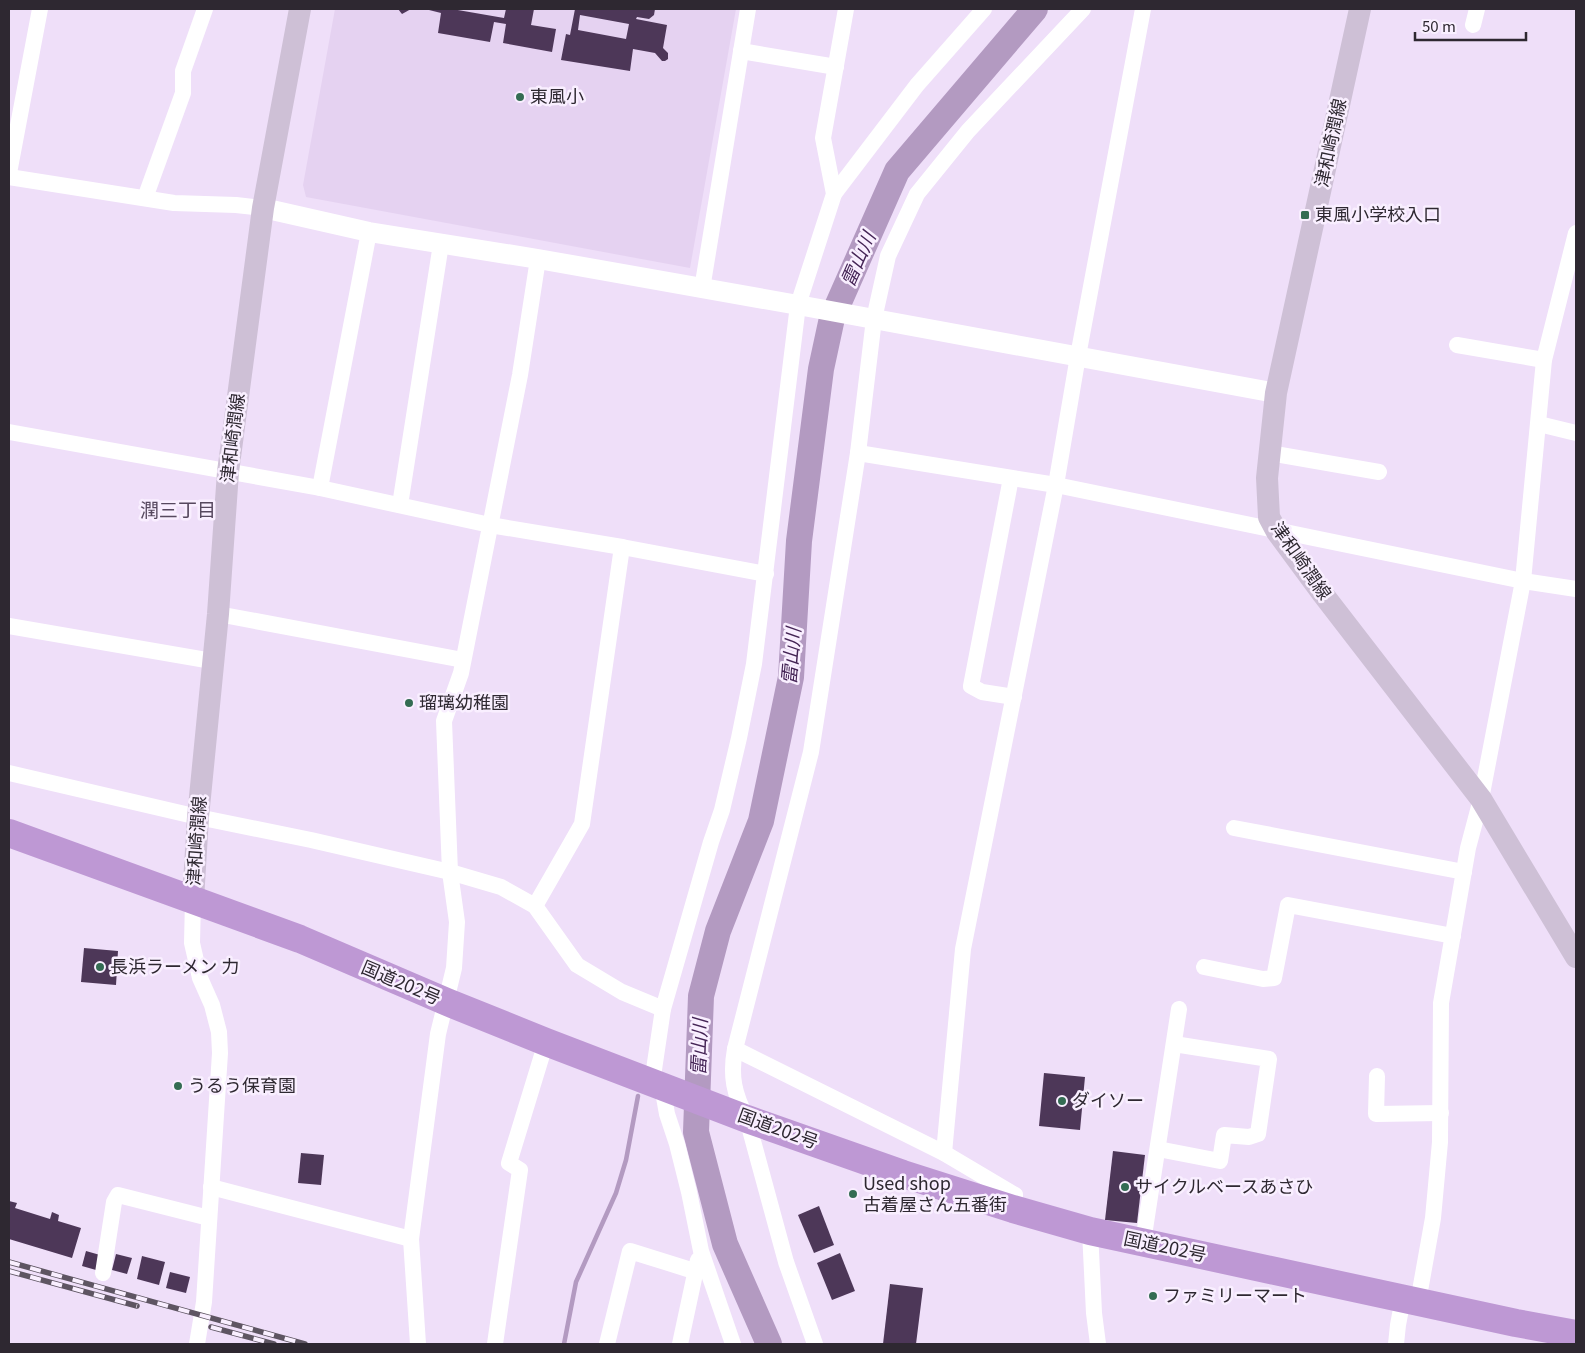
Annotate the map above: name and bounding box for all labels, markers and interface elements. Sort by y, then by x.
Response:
scale bar [1415,10,1526,42]
text: 50 m [1422,15,1456,36]
place label: 東風小 [530,82,584,108]
marker: 東風小 [514,91,526,103]
street label: 津和崎潤線 [1307,96,1351,189]
place label: 東風小学校入口 [1315,200,1441,226]
marker: 東風小学校入口 [1299,209,1311,221]
water label: 雷山川 [833,225,881,290]
street label: 津和崎潤線 [213,392,249,484]
district label: 潤三丁目 [140,495,216,522]
street label: 津和崎潤線 [1266,516,1339,604]
water label: 雷山川 [774,624,806,685]
place label: 瑠璃幼稚園 [419,688,509,714]
marker: 瑠璃幼稚園 [403,697,415,709]
street label: 津和崎潤線 [179,795,211,887]
place label: 長浜ラーメン 力 [110,952,239,978]
street label: 国道202号 [358,953,446,1010]
marker: 長浜ラーメン 力 [94,961,106,973]
water label: 雷山川 [683,1016,712,1076]
place label: うるう保育園 [188,1071,296,1097]
marker: うるう保育園 [172,1080,184,1092]
place label: ダイソー [1072,1086,1144,1112]
marker: ダイソー [1056,1095,1068,1107]
street label: 国道202号 [735,1101,823,1154]
place label: Used shop 古着屋さん五番街 [863,1169,1007,1216]
place label: サイクルベースあさひ [1135,1172,1313,1198]
marker: サイクルベースあさひ [1119,1181,1131,1193]
marker: Used shop 古着屋さん五番街 [847,1188,859,1200]
street label: 国道202号 [1122,1224,1209,1266]
place label: ファミリーマート [1163,1281,1307,1307]
marker: ファミリーマート [1147,1290,1159,1302]

